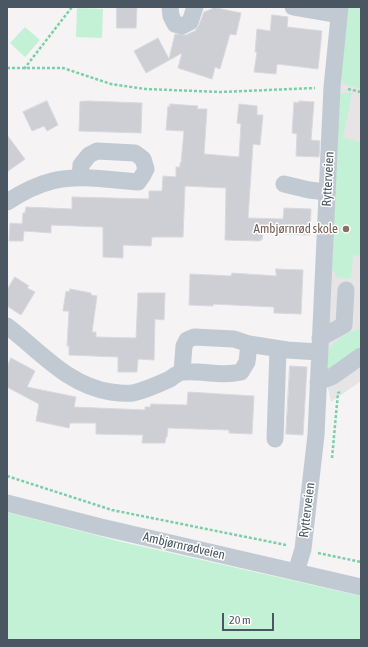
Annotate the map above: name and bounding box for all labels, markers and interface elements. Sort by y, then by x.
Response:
street label: Rytterveien [319,151,337,207]
place label: Ambjørnrød skole [254,221,338,237]
marker: Ambjørnrød skole [341,224,351,234]
street label: Rytterveien [296,482,318,538]
street label: Ambjørnrødveien [142,529,226,563]
scale bar [224,605,276,631]
text: 20 m [229,613,251,627]

